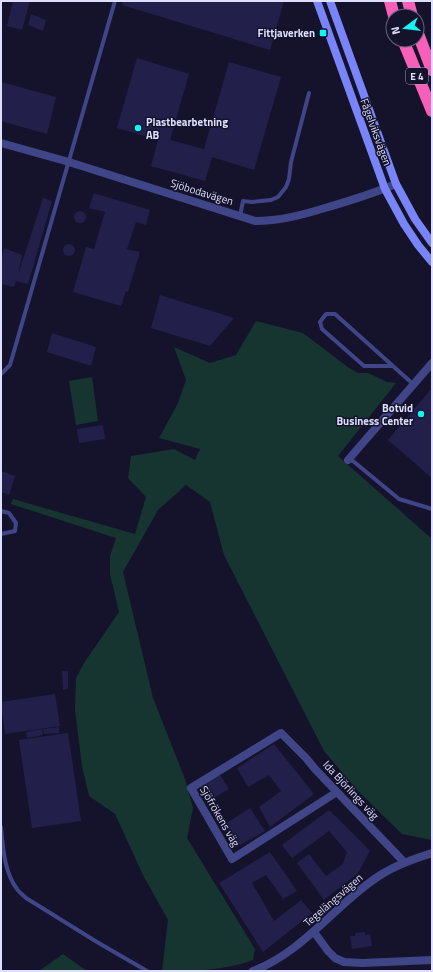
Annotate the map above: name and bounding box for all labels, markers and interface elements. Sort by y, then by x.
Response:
north arrow [385,8,425,48]
place label: Fittjaverken [258,25,315,41]
text: N [387,25,404,36]
marker: Fittjaverken [318,28,328,38]
road number: E 4 [406,68,428,84]
street label: Fågelviksvägen [356,96,396,168]
place label: Plastbearbetning AB [146,114,228,143]
marker: Plastbearbetning AB [133,123,143,133]
street label: Sjöbodavägen [169,175,235,209]
place label: Botvid Business Center [336,400,413,429]
marker: Botvid Business Center [416,409,426,419]
street label: Ida Björlings väg [319,757,383,823]
street label: Sjöfrökens väg [196,783,244,850]
street label: Tegelängsvägen [300,870,366,930]

